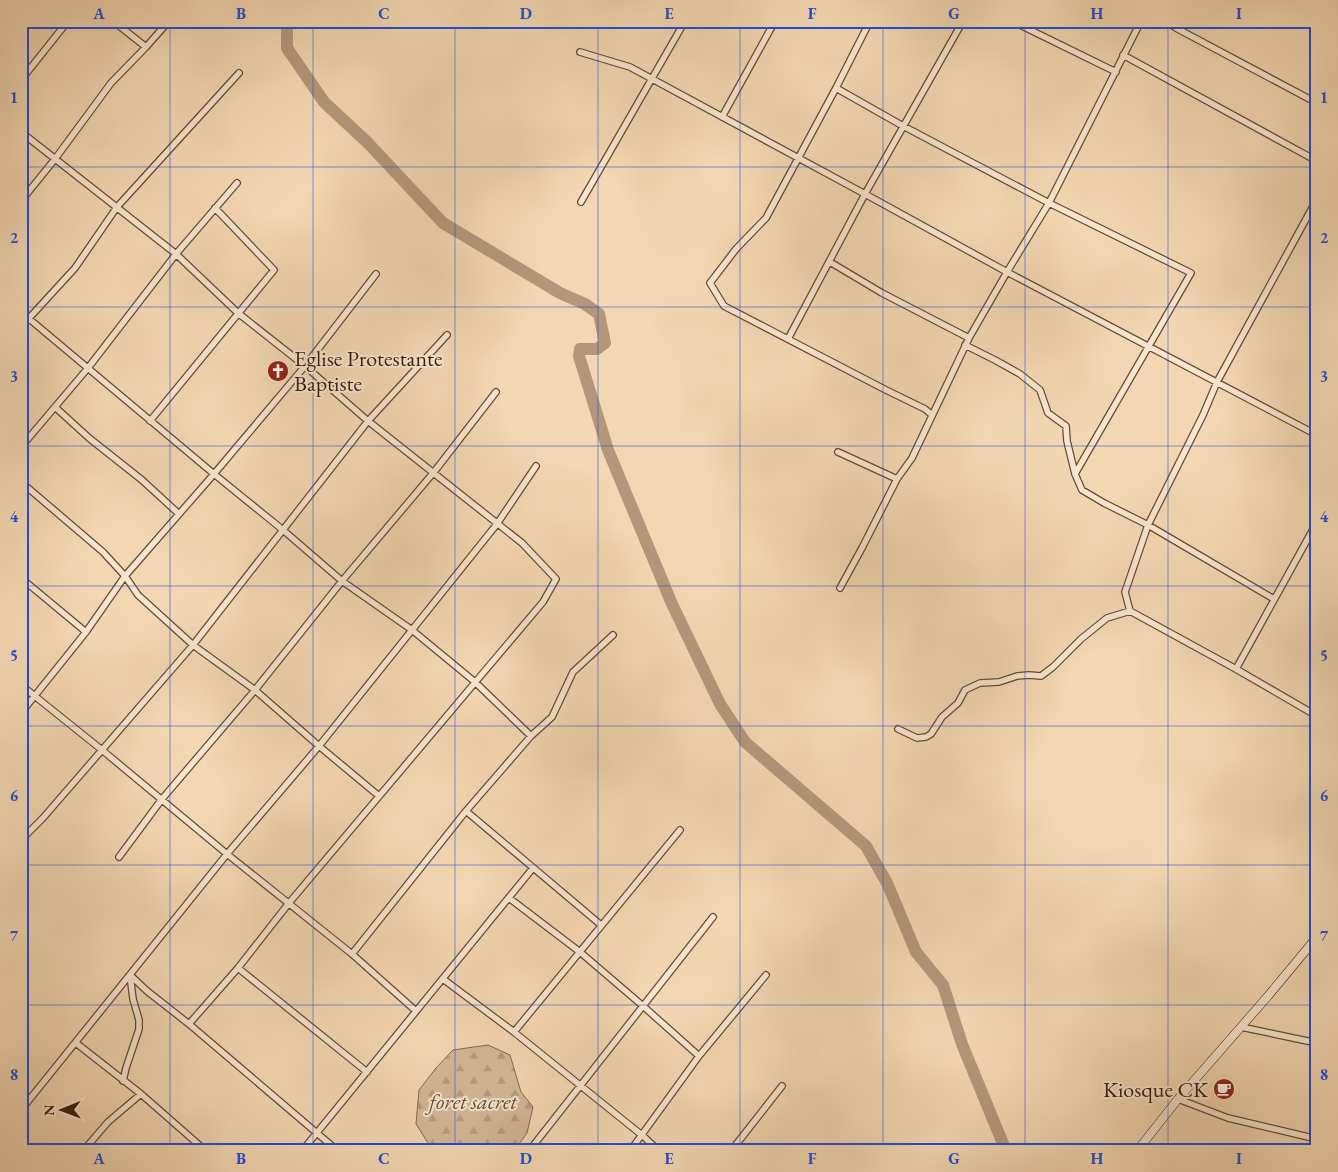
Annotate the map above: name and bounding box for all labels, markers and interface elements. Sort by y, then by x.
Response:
text: A [92,3,105,24]
text: B [236,3,246,24]
text: C [378,3,390,24]
text: D [520,3,532,24]
text: E [664,3,674,24]
text: F [808,3,817,24]
text: G [948,3,960,24]
text: H [1091,3,1104,24]
text: I [1236,3,1242,24]
text: 1 [10,87,18,108]
text: 1 [1320,87,1328,108]
text: 2 [10,227,19,248]
text: 2 [1320,227,1329,248]
place label: Eglise Protestante Baptiste [294,344,443,398]
church icon: Eglise Protestante Baptiste [266,359,290,383]
text: 3 [10,366,18,387]
text: 3 [1320,366,1328,387]
text: 4 [10,506,19,527]
text: 4 [1320,506,1329,527]
text: 5 [10,645,18,666]
text: 5 [1320,645,1328,666]
text: 6 [10,785,19,806]
text: 6 [1320,785,1329,806]
text: 7 [10,925,19,946]
text: 7 [1320,925,1329,946]
text: 8 [10,1064,18,1085]
text: 8 [1320,1064,1328,1085]
place label: Kiosque CK [1103,1075,1209,1104]
cafe icon: Kiosque CK [1212,1077,1236,1101]
north arrow [38,1084,88,1134]
park label: foret sacret [424,1087,519,1116]
text: N [40,1104,58,1116]
text: A [92,1148,105,1169]
text: B [236,1148,246,1169]
text: C [378,1148,390,1169]
text: D [520,1148,532,1169]
text: E [664,1148,674,1169]
text: F [808,1148,817,1169]
text: G [948,1148,960,1169]
text: H [1091,1148,1104,1169]
text: I [1236,1148,1242,1169]

